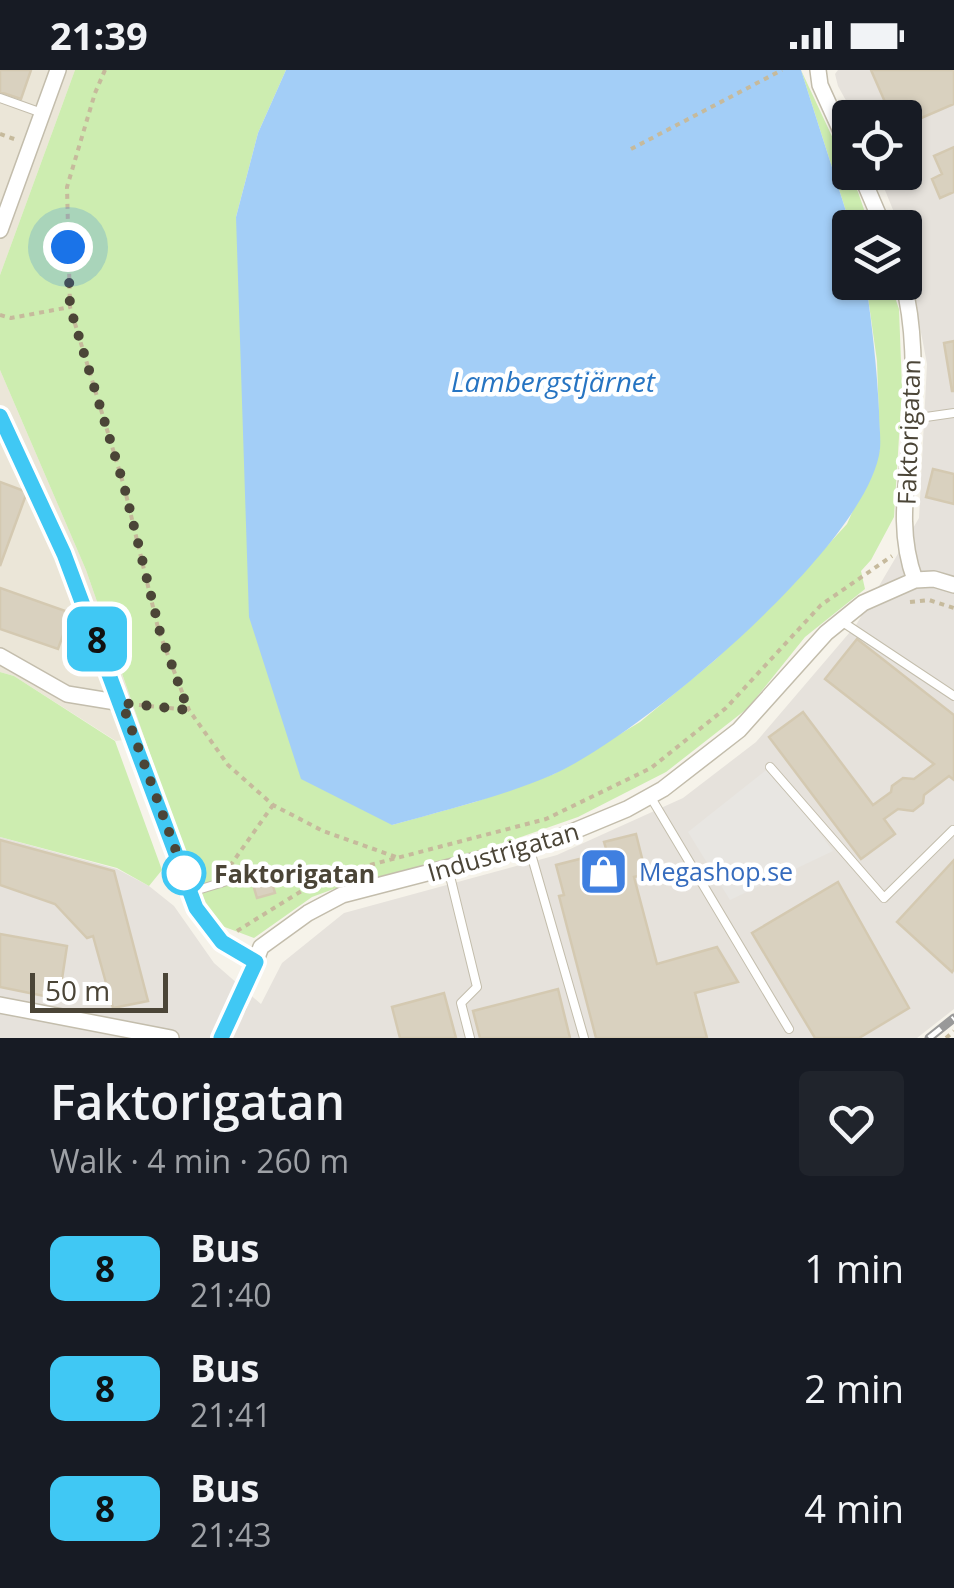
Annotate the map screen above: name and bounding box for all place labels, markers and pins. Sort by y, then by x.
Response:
shop icon: Megashop.se [578,845,630,897]
marker: Faktorigatan [163,852,205,894]
place label: Megashop.se [639,854,793,888]
place label: Faktorigatan [214,856,375,890]

